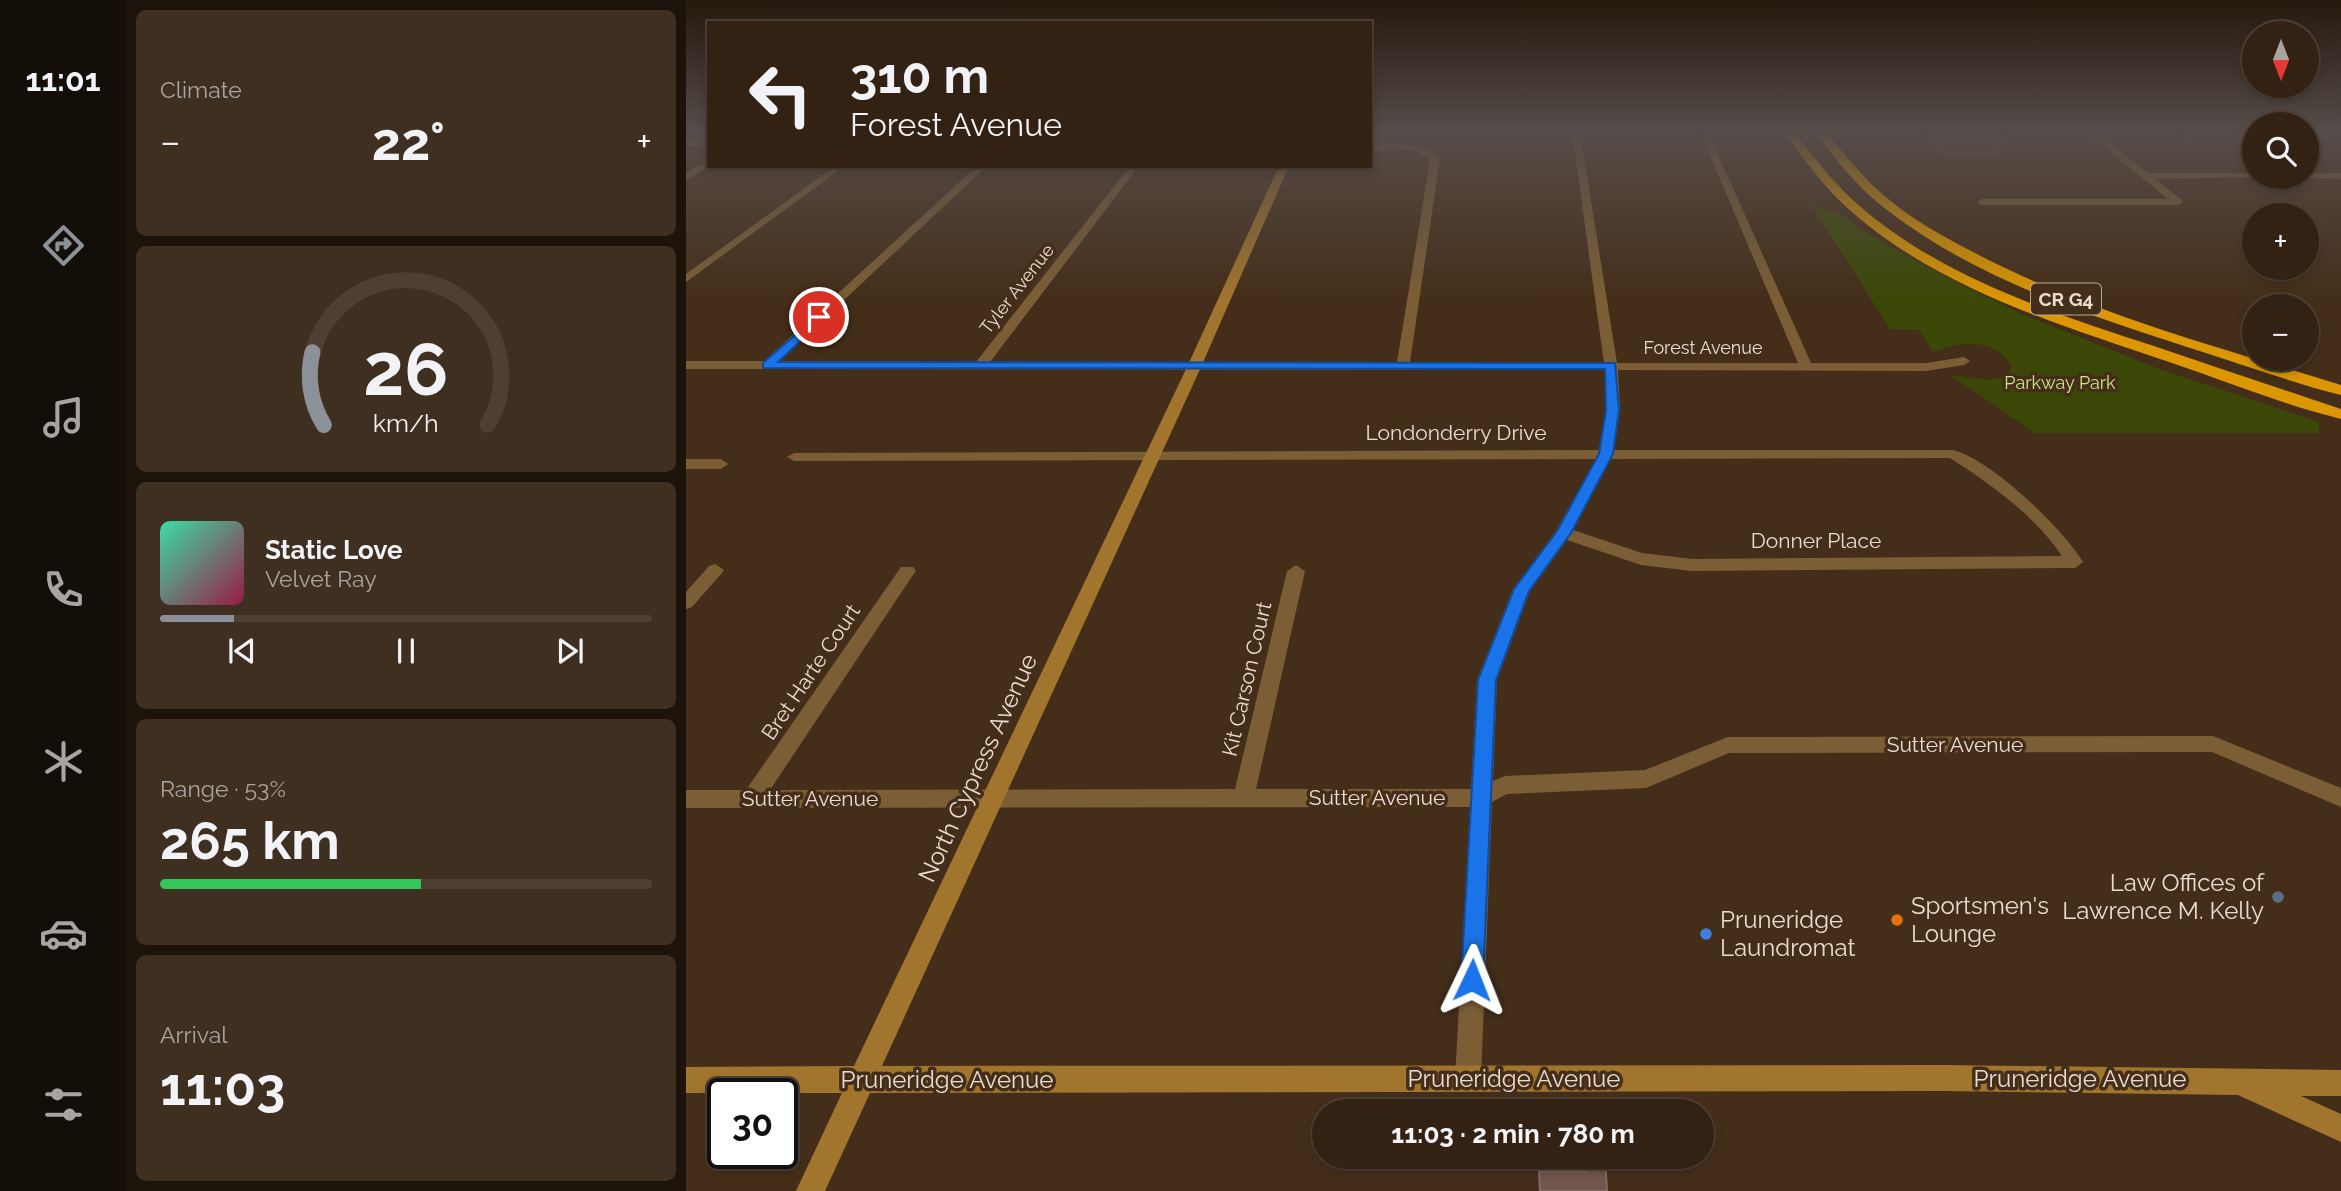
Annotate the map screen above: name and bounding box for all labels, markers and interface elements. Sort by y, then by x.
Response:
north arrow [2242,21,2319,98]
map controls [2242,21,2319,371]
text: 310 m [850,47,989,104]
icon: left [735,49,826,140]
text: 11:01 [26,61,100,98]
text: Climate [160,76,242,103]
text: Forest Avenue [850,106,1062,143]
text: 22° [372,111,445,172]
button: search [2242,112,2319,189]
text: − [160,119,180,164]
text: + [636,119,652,164]
button: + [2242,203,2319,280]
icon: directions [39,221,88,270]
street label: Tyler Avenue [975,239,1058,338]
road number: CR G4 [2031,284,2101,314]
pin [789,287,849,347]
button: − [2242,294,2319,371]
icon: arrive [800,298,838,336]
text: 26 [363,328,449,413]
street label: Forest Avenue [1643,337,1763,358]
park label: Parkway Park [2004,372,2116,393]
icon: music [39,393,88,442]
text: km/h [373,408,439,438]
street label: Londonderry Drive [1366,420,1546,445]
street label: Donner Place [1751,528,1881,553]
text: Static Love [265,535,403,565]
icon: phone [39,565,88,614]
text: Velvet Ray [265,565,377,592]
street label: Bret Harte Court [756,599,865,744]
street label: Kit Carson Court [1217,599,1276,759]
icon: previous [223,632,261,670]
icon: pause [387,632,425,670]
icon: next [551,632,589,670]
street label: North Cypress Avenue [912,649,1043,886]
street label: Sutter Avenue [1887,732,2023,757]
icon: climate [39,737,88,786]
text: Range · 53% [160,775,286,802]
street label: Sutter Avenue [1309,785,1445,810]
street label: Sutter Avenue [742,786,878,811]
text: 265 km [160,810,340,871]
place label: Law Offices of Lawrence M. Kelly [2062,868,2265,925]
marker: Law Offices of Lawrence M. Kelly [2270,889,2286,905]
place label: Sportsmen's Lounge [1911,891,2049,948]
place label: Pruneridge Laundromat [1720,905,1856,962]
icon: car [39,909,88,958]
marker: Sportsmen's Lounge [1889,912,1905,928]
marker: Pruneridge Laundromat [1698,926,1714,942]
position arrow [1435,943,1509,1017]
text: Arrival [160,1021,227,1048]
text: 11:03 [160,1056,285,1117]
street label: Pruneridge Avenue [1408,1064,1620,1093]
street label: Pruneridge Avenue [1974,1064,2186,1093]
street label: Pruneridge Avenue [841,1065,1053,1094]
speed limit sign: 30 [707,1078,798,1169]
icon: filters [39,1080,88,1129]
text: 11:03 · 2 min · 780 m [1391,1119,1635,1149]

